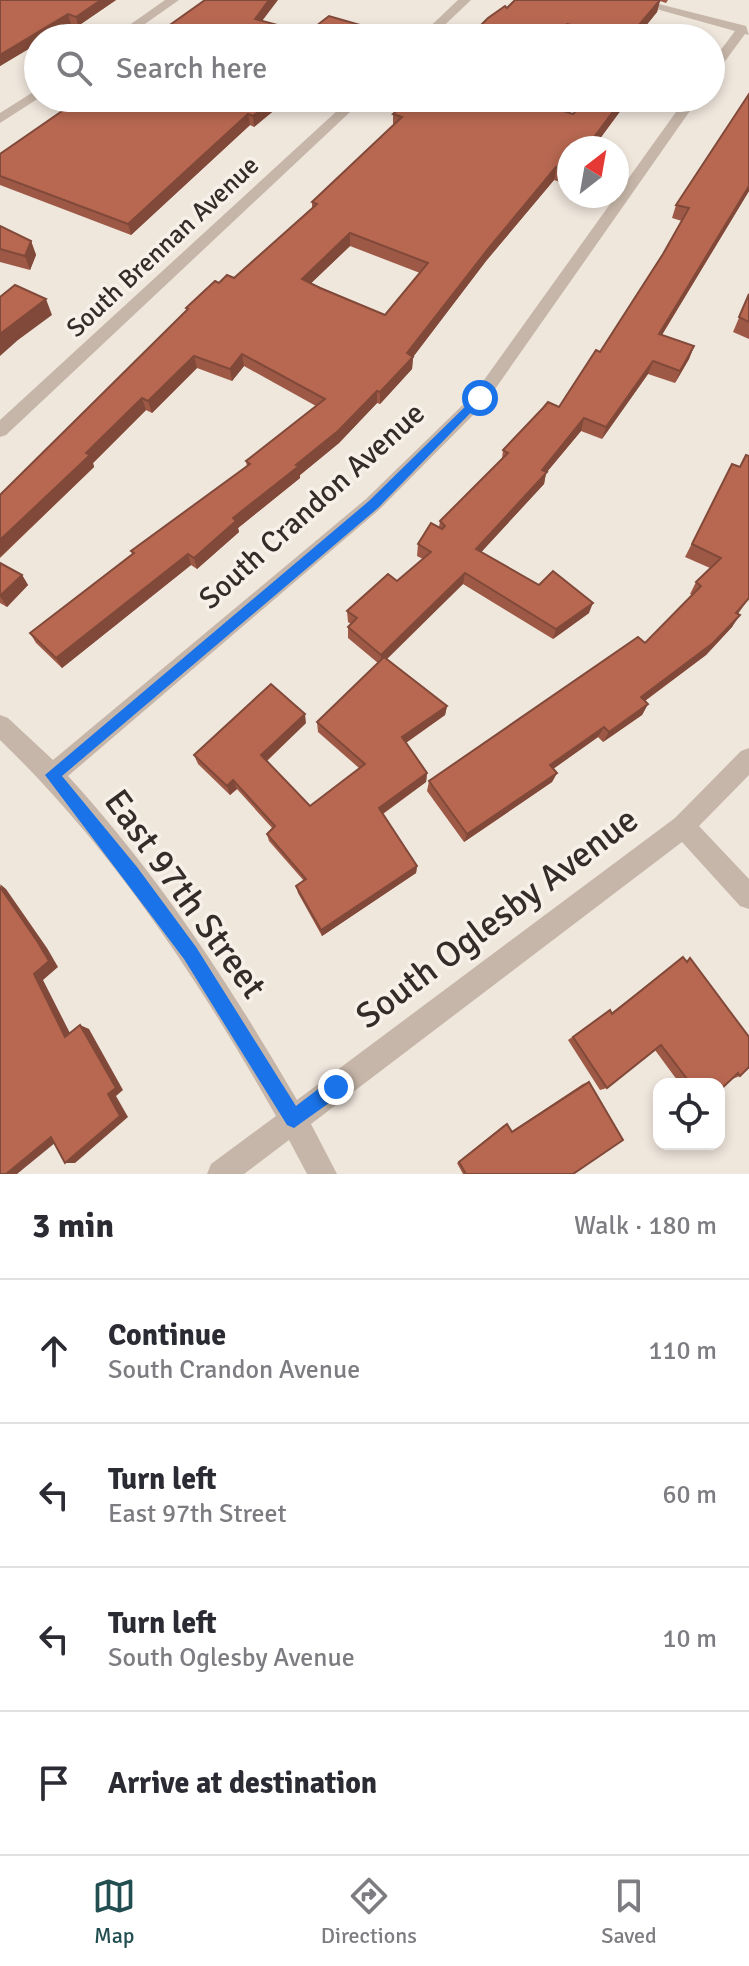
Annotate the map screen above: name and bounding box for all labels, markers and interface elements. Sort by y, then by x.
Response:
search box [24,24,725,112]
icon: search [52,46,96,90]
text: Search here [116,50,267,87]
north arrow [557,136,629,208]
street label: South Brennan Avenue [60,150,266,344]
route start [462,380,498,416]
street label: South Crandon Avenue [191,395,433,617]
street label: East 97th Street [94,781,276,1007]
street label: South Oglesby Avenue [347,797,647,1039]
route end [318,1069,354,1105]
map controls [653,1078,725,1150]
button: locate [653,1078,725,1150]
text: 3 min [32,1205,114,1247]
text: Walk · 180 m [574,1210,717,1242]
text: Continue [108,1317,226,1354]
icon: ahead [32,1329,76,1373]
text: 110 m [648,1335,717,1367]
text: South Crandon Avenue [108,1354,360,1386]
text: Turn left [108,1461,217,1498]
icon: left [32,1473,76,1517]
text: 60 m [662,1479,717,1511]
text: East 97th Street [108,1498,287,1530]
text: Turn left [108,1605,217,1642]
icon: left [32,1617,76,1661]
text: 10 m [662,1623,717,1655]
text: South Oglesby Avenue [108,1642,355,1674]
icon: arrive [32,1761,76,1805]
text: Arrive at destination [108,1765,377,1802]
tab: Map [92,1874,136,1949]
tab: Directions [321,1874,417,1949]
tab: Saved [601,1874,657,1949]

